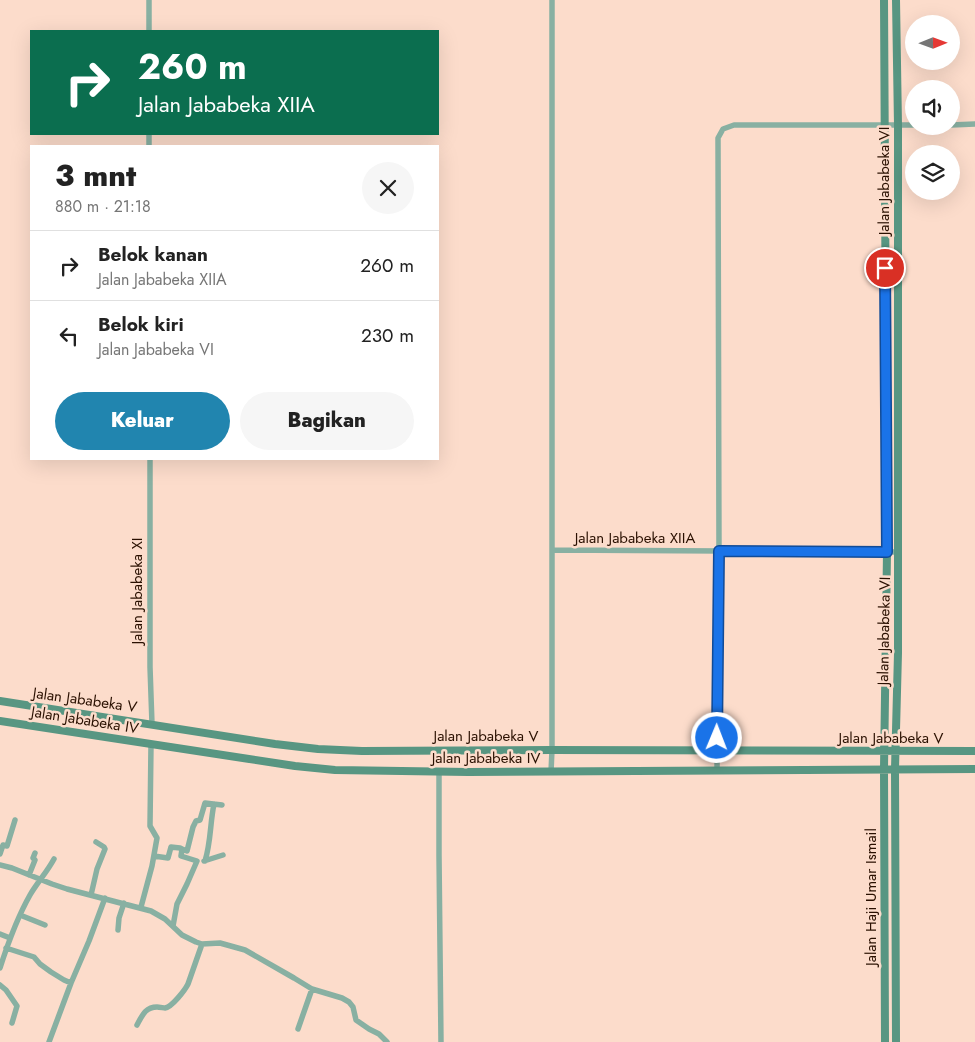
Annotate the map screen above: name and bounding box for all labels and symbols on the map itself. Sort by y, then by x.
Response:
north arrow [905,15,960,70]
street label: Jalan Jababeka VI [873,127,895,237]
pin [864,247,906,289]
street label: Jalan Jababeka XIIA [573,527,695,549]
street label: Jalan Jababeka XI [126,537,148,647]
street label: Jalan Jababeka VI [872,577,896,687]
street label: Jalan Jababeka V [30,682,139,718]
street label: Jalan Jababeka IV [28,700,140,739]
position arrow [690,711,742,763]
street label: Jalan Jababeka V [432,725,539,747]
street label: Jalan Jababeka V [837,727,944,749]
street label: Jalan Jababeka IV [430,747,540,769]
street label: Jalan Haji Umar Ismail [860,828,882,968]

